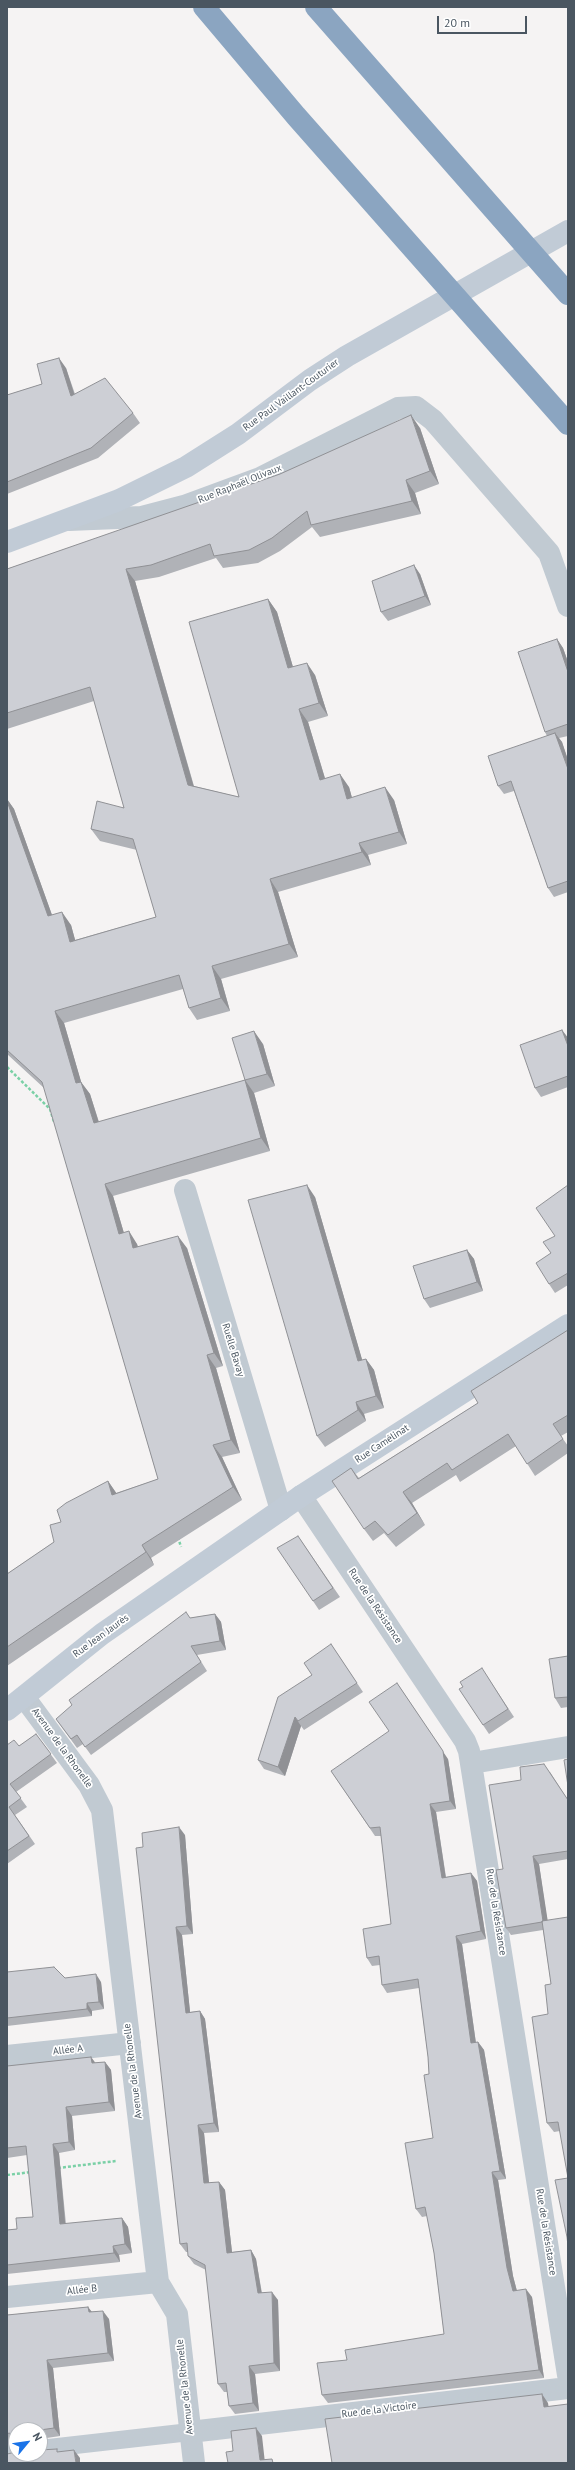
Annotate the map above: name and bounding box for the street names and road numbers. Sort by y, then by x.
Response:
street label: Rue Paul Vaillant-Couturier [241,356,341,434]
street label: Rue Raphaël Olivaux [196,462,284,506]
street label: Ruelle Bavay [219,1322,247,1378]
street label: Rue Camélinat [353,1422,411,1466]
street label: Rue de la Résistance [346,1566,404,1646]
street label: Rue Jean Jaurès [71,1612,131,1660]
street label: Avenue de la Rhonelle [29,1706,95,1790]
street label: Rue de la Résistance [483,1868,509,1956]
street label: Avenue de la Rhonelle [121,2023,145,2119]
street label: Allée A [52,2042,84,2058]
street label: Rue de la Résistance [533,2188,559,2276]
street label: Allée B [66,2282,98,2298]
street label: Avenue de la Rhonelle [174,2339,196,2435]
street label: Rue de la Victoire [341,2399,417,2421]

